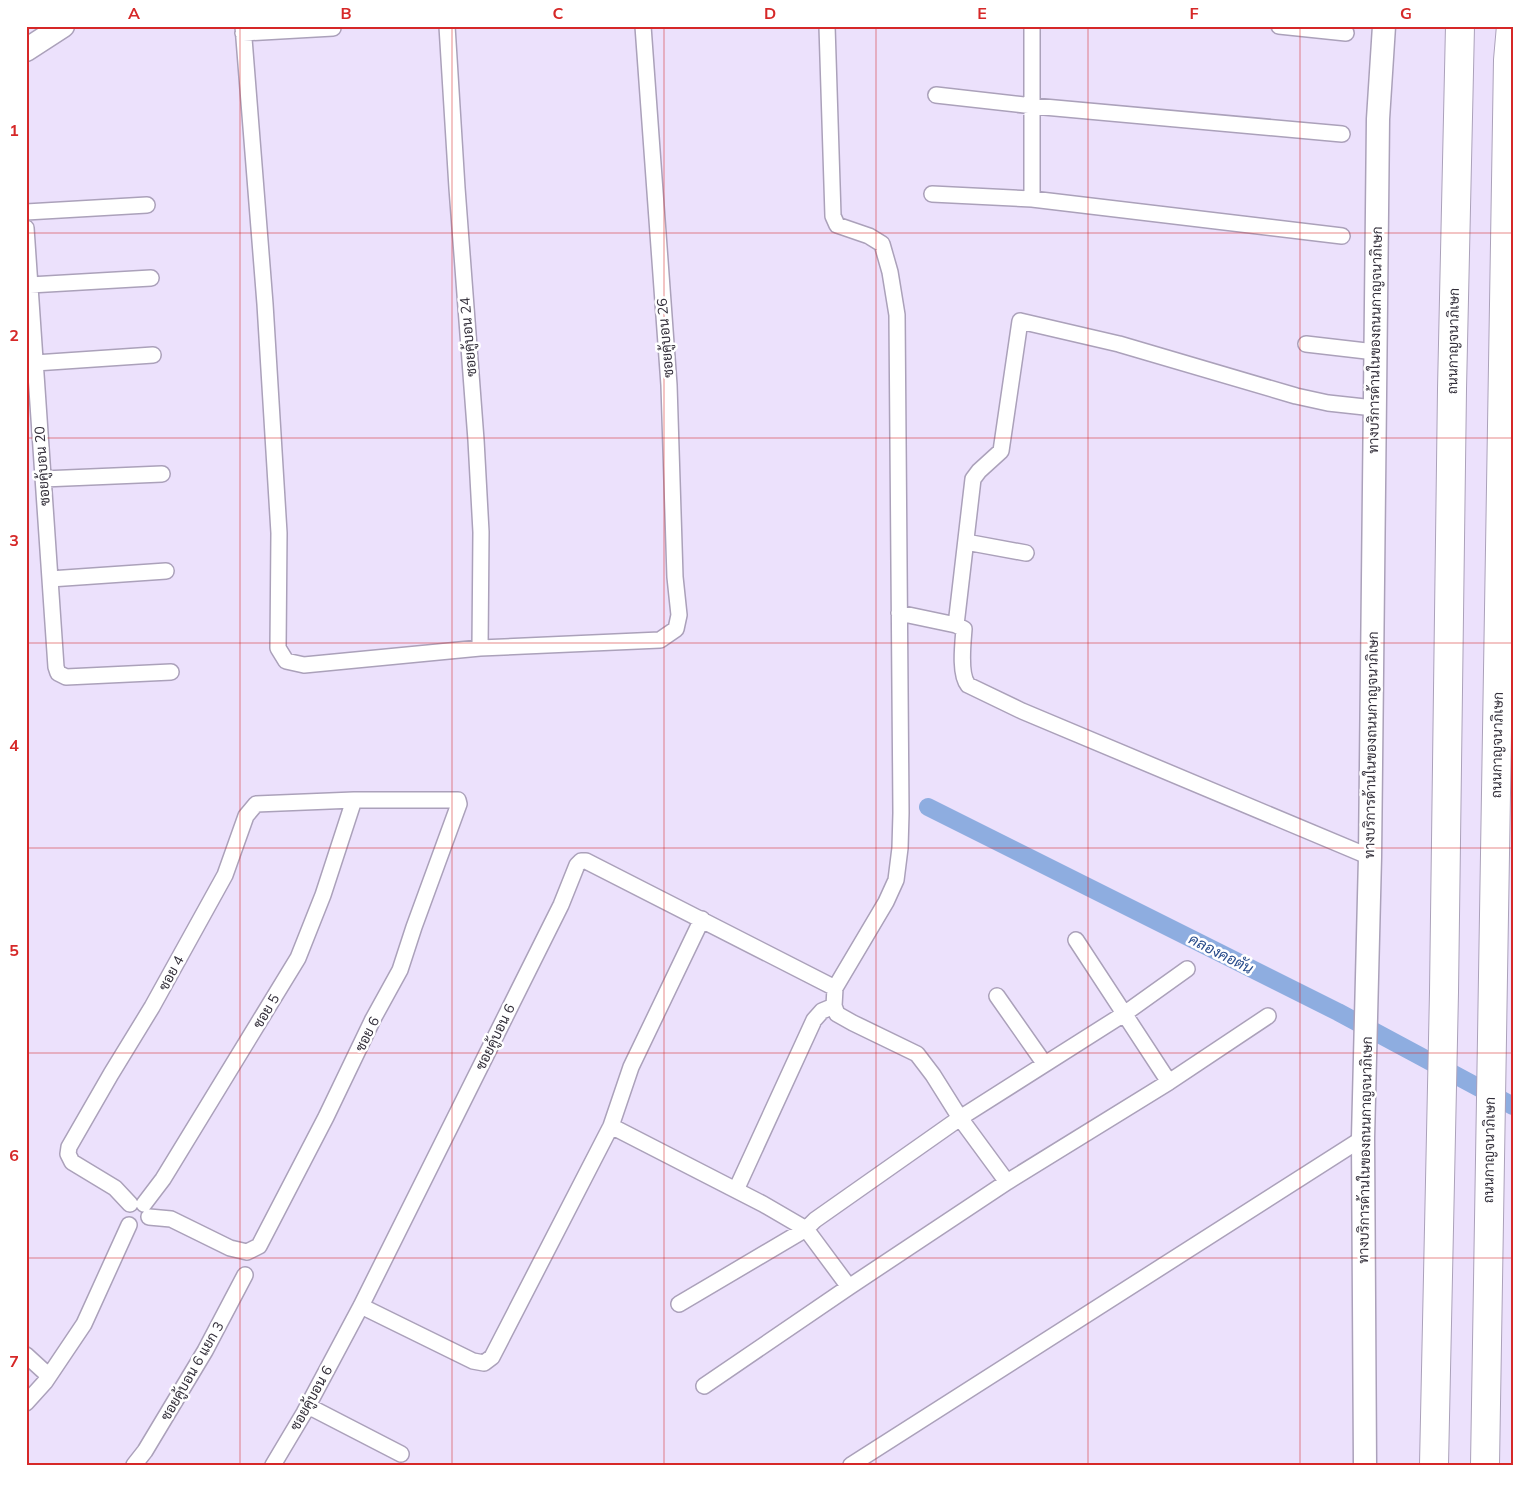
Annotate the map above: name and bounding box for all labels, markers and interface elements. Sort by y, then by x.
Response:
text: A [128,3,140,23]
text: B [340,3,352,23]
text: C [553,3,564,23]
text: D [764,3,776,23]
text: E [977,3,987,23]
text: F [1189,3,1199,23]
text: G [1400,3,1412,23]
text: 1 [9,120,19,140]
street label: ทางบริการด้านในของถนนกาญจนาภิเษก [1364,226,1386,454]
street label: ถนนกาญจนาภิเษก [1443,288,1463,394]
street label: ซอยคู้บอน 24 [456,296,481,378]
street label: ซอยคู้บอน 26 [653,297,678,379]
text: 2 [9,325,19,345]
street label: ซอยคู้บอน 20 [30,425,55,506]
text: 3 [9,530,19,550]
street label: ทางบริการด้านในของถนนกาญจนาภิเษก [1360,631,1382,859]
street label: ถนนกาญจนาภิเษก [1487,692,1507,798]
text: 4 [9,735,19,755]
water label: คลองคอตัน [1186,929,1257,978]
text: 5 [9,940,19,960]
street label: ซอย 4 [154,952,188,994]
street label: ซอย 5 [249,991,283,1031]
street label: ซอยคู้บอน 6 [471,1001,520,1074]
street label: ซอย 6 [351,1013,383,1055]
street label: ทางบริการด้านในของถนนกาญจนาภิเษก [1354,1036,1376,1264]
street label: ถนนกาญจนาภิเษก [1479,1097,1499,1203]
text: 6 [9,1145,19,1165]
street label: ซอยคู้บอน 6 แยก 3 [156,1318,229,1424]
text: 7 [9,1351,19,1371]
street label: ซอยคู้บอน 6 [286,1362,337,1434]

